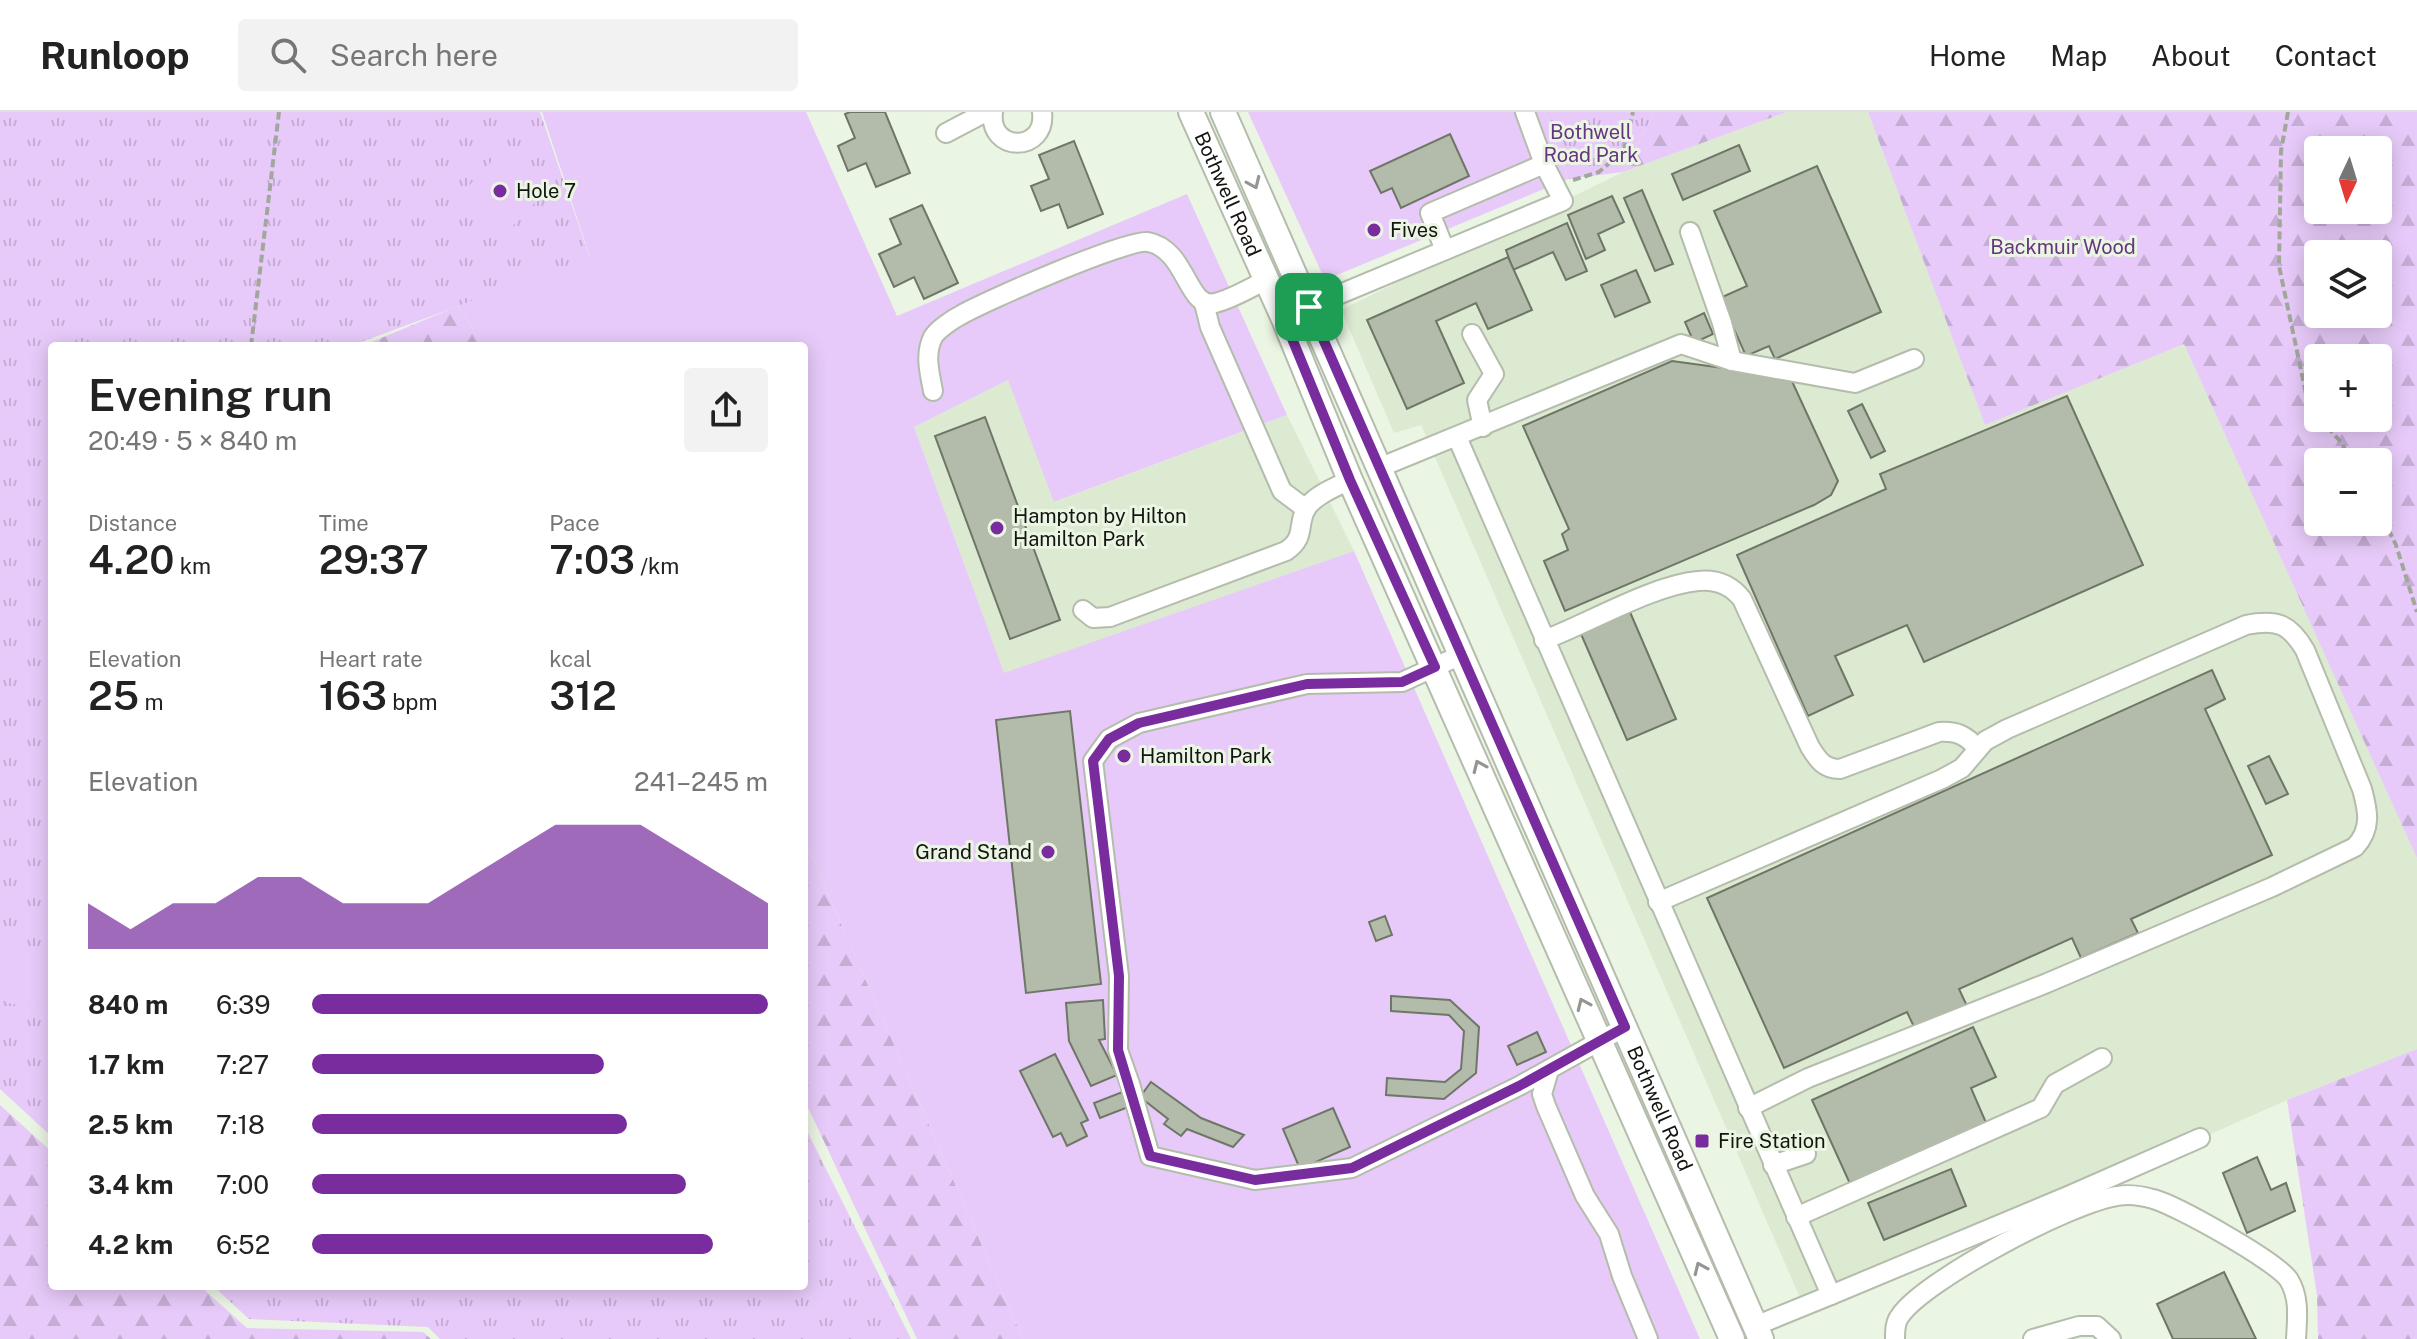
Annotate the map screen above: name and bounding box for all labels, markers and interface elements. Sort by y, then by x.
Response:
search box [238,19,798,91]
text: Runloop [40,33,190,78]
icon: search [266,33,310,77]
text: Search here [330,37,498,73]
text: Home [1929,39,2006,72]
text: Map [2050,39,2107,72]
text: About [2151,39,2231,72]
text: Contact [2275,39,2377,72]
park label: Bothwell Road Park [1544,120,1638,167]
street label: Bothwell Road [1189,128,1266,260]
north arrow [2304,136,2392,224]
map controls [2304,136,2392,536]
one-way arrow [1245,175,1261,190]
place label: Hole 7 [516,179,576,203]
marker: Hole 7 [491,182,509,200]
place label: Fives [1390,218,1438,242]
marker: Fives [1365,221,1383,239]
park label: Backmuir Wood [1990,235,2136,259]
button: layers [2304,240,2392,328]
pin [1275,273,1343,341]
icon: arrive [1287,285,1331,329]
button: + [2304,344,2392,432]
button: share [684,368,768,452]
text: Evening run [88,369,333,421]
text: 20:49 · 5 × 840 m [88,425,297,456]
button: − [2304,448,2392,536]
place label: Hampton by Hilton Hamilton Park [1013,504,1187,551]
text: Distance [88,510,177,536]
text: Time [319,510,369,536]
text: Pace [549,510,600,536]
marker: Hampton by Hilton Hamilton Park [988,519,1006,537]
text: 4.20 [88,536,174,583]
text: 29:37 [319,536,429,583]
text: 7:03 [549,536,635,583]
text: km [174,553,211,579]
text: /km [635,553,679,579]
text: Elevation [88,646,181,672]
text: Heart rate [319,646,423,672]
text: kcal [549,646,592,672]
text: 25 [88,672,139,719]
text: 163 [319,672,387,719]
text: 312 [549,672,617,719]
text: m [139,689,163,715]
text: bpm [387,689,438,715]
place label: Hamilton Park [1140,744,1272,768]
marker: Hamilton Park [1115,747,1133,765]
one-way arrow [1472,760,1488,775]
text: Elevation [88,766,198,797]
text: 241–245 m [634,766,768,797]
place label: Grand Stand [915,840,1032,864]
marker: Grand Stand [1039,843,1057,861]
text: 840 m [88,989,168,1020]
text: 6:39 [216,989,271,1020]
one-way arrow [1577,998,1593,1013]
street label: Bothwell Road [1622,1042,1698,1175]
text: 1.7 km [88,1049,165,1080]
text: 7:27 [216,1049,269,1080]
text: 2.5 km [88,1109,173,1140]
text: 7:18 [216,1109,265,1140]
place label: Fire Station [1718,1129,1826,1153]
marker: Fire Station [1693,1132,1711,1150]
text: 3.4 km [88,1169,174,1200]
text: 7:00 [216,1169,269,1200]
text: 4.2 km [88,1229,173,1260]
text: 6:52 [216,1229,270,1260]
one-way arrow [1694,1261,1710,1276]

